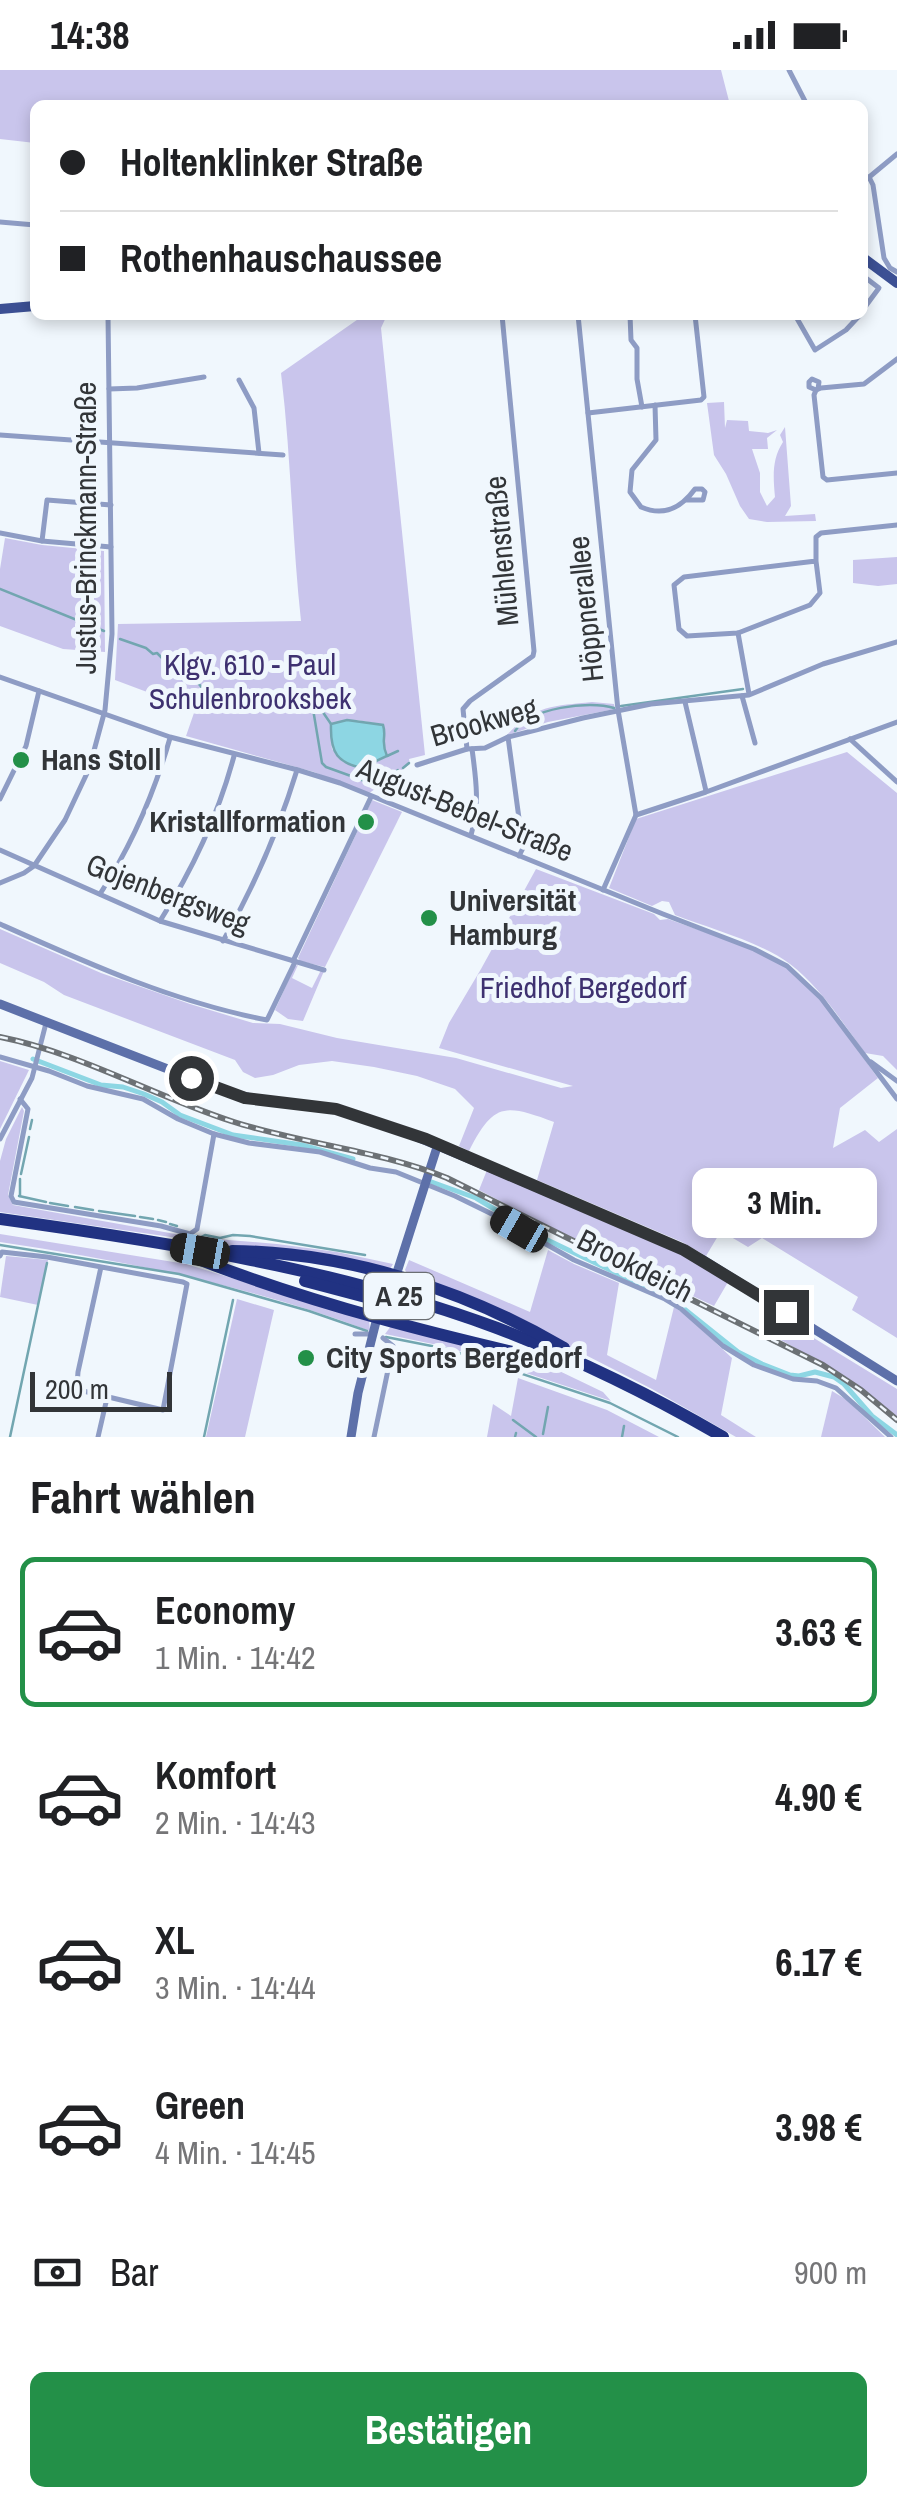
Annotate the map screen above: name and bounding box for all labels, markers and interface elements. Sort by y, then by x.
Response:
text: 14:38 [50,10,130,61]
text: Holtenklinker Straße [120,137,423,188]
text: Rothenhauschaussee [120,233,442,284]
street label: Justus-Brinckmann-Straße [65,382,105,674]
street label: Mühlenstraße [475,474,527,628]
street label: Höppnerallee [557,534,613,684]
park label: Klgv. 610 - Paul Schulenbrooksbek [149,644,352,718]
street label: Brookweg [426,687,542,755]
place label: Hans Stoll [41,739,161,779]
street label: August-Bebel-Straße [350,747,579,871]
marker: Hans Stoll [10,749,32,771]
place label: Kristallformation [149,801,346,841]
marker: Kristallformation [355,811,377,833]
street label: Gojenbergsweg [81,844,256,943]
place label: Universität Hamburg [449,880,576,954]
marker: Universität Hamburg [418,907,440,929]
park label: Friedhof Bergedorf [480,967,686,1007]
route start [169,1056,214,1101]
callout: 3 Min. [694,1167,878,1237]
text: 3 Min. [747,1181,822,1224]
car [486,1201,552,1257]
street label: Brookdeich [571,1219,700,1311]
car [168,1231,232,1271]
road number: A 25 [364,1273,434,1319]
route end [764,1290,809,1335]
place label: City Sports Bergedorf [326,1337,582,1377]
marker: City Sports Bergedorf [295,1347,317,1369]
scale bar [30,1367,172,1412]
text: 200 m [45,1370,109,1408]
text: Fahrt wählen [30,1466,256,1527]
text: Economy [155,1585,295,1636]
icon: car [35,1587,125,1677]
text: 3.63 € [775,1607,862,1658]
text: 1 Min. · 14:42 [155,1636,315,1679]
text: Komfort [155,1750,276,1801]
icon: car [35,1752,125,1842]
text: 4.90 € [775,1772,862,1823]
text: 2 Min. · 14:43 [155,1801,315,1844]
text: XL [155,1915,195,1966]
icon: car [35,1917,125,2007]
text: 6.17 € [775,1937,862,1988]
text: 3 Min. · 14:44 [155,1966,315,2009]
text: Green [155,2080,245,2131]
icon: car [35,2082,125,2172]
text: 3.98 € [775,2102,862,2153]
text: 4 Min. · 14:45 [155,2131,315,2174]
icon: cash [30,2245,85,2300]
text: Bar [110,2247,159,2298]
text: 900 m [794,2251,867,2294]
button: Bestätigen [30,2372,867,2487]

